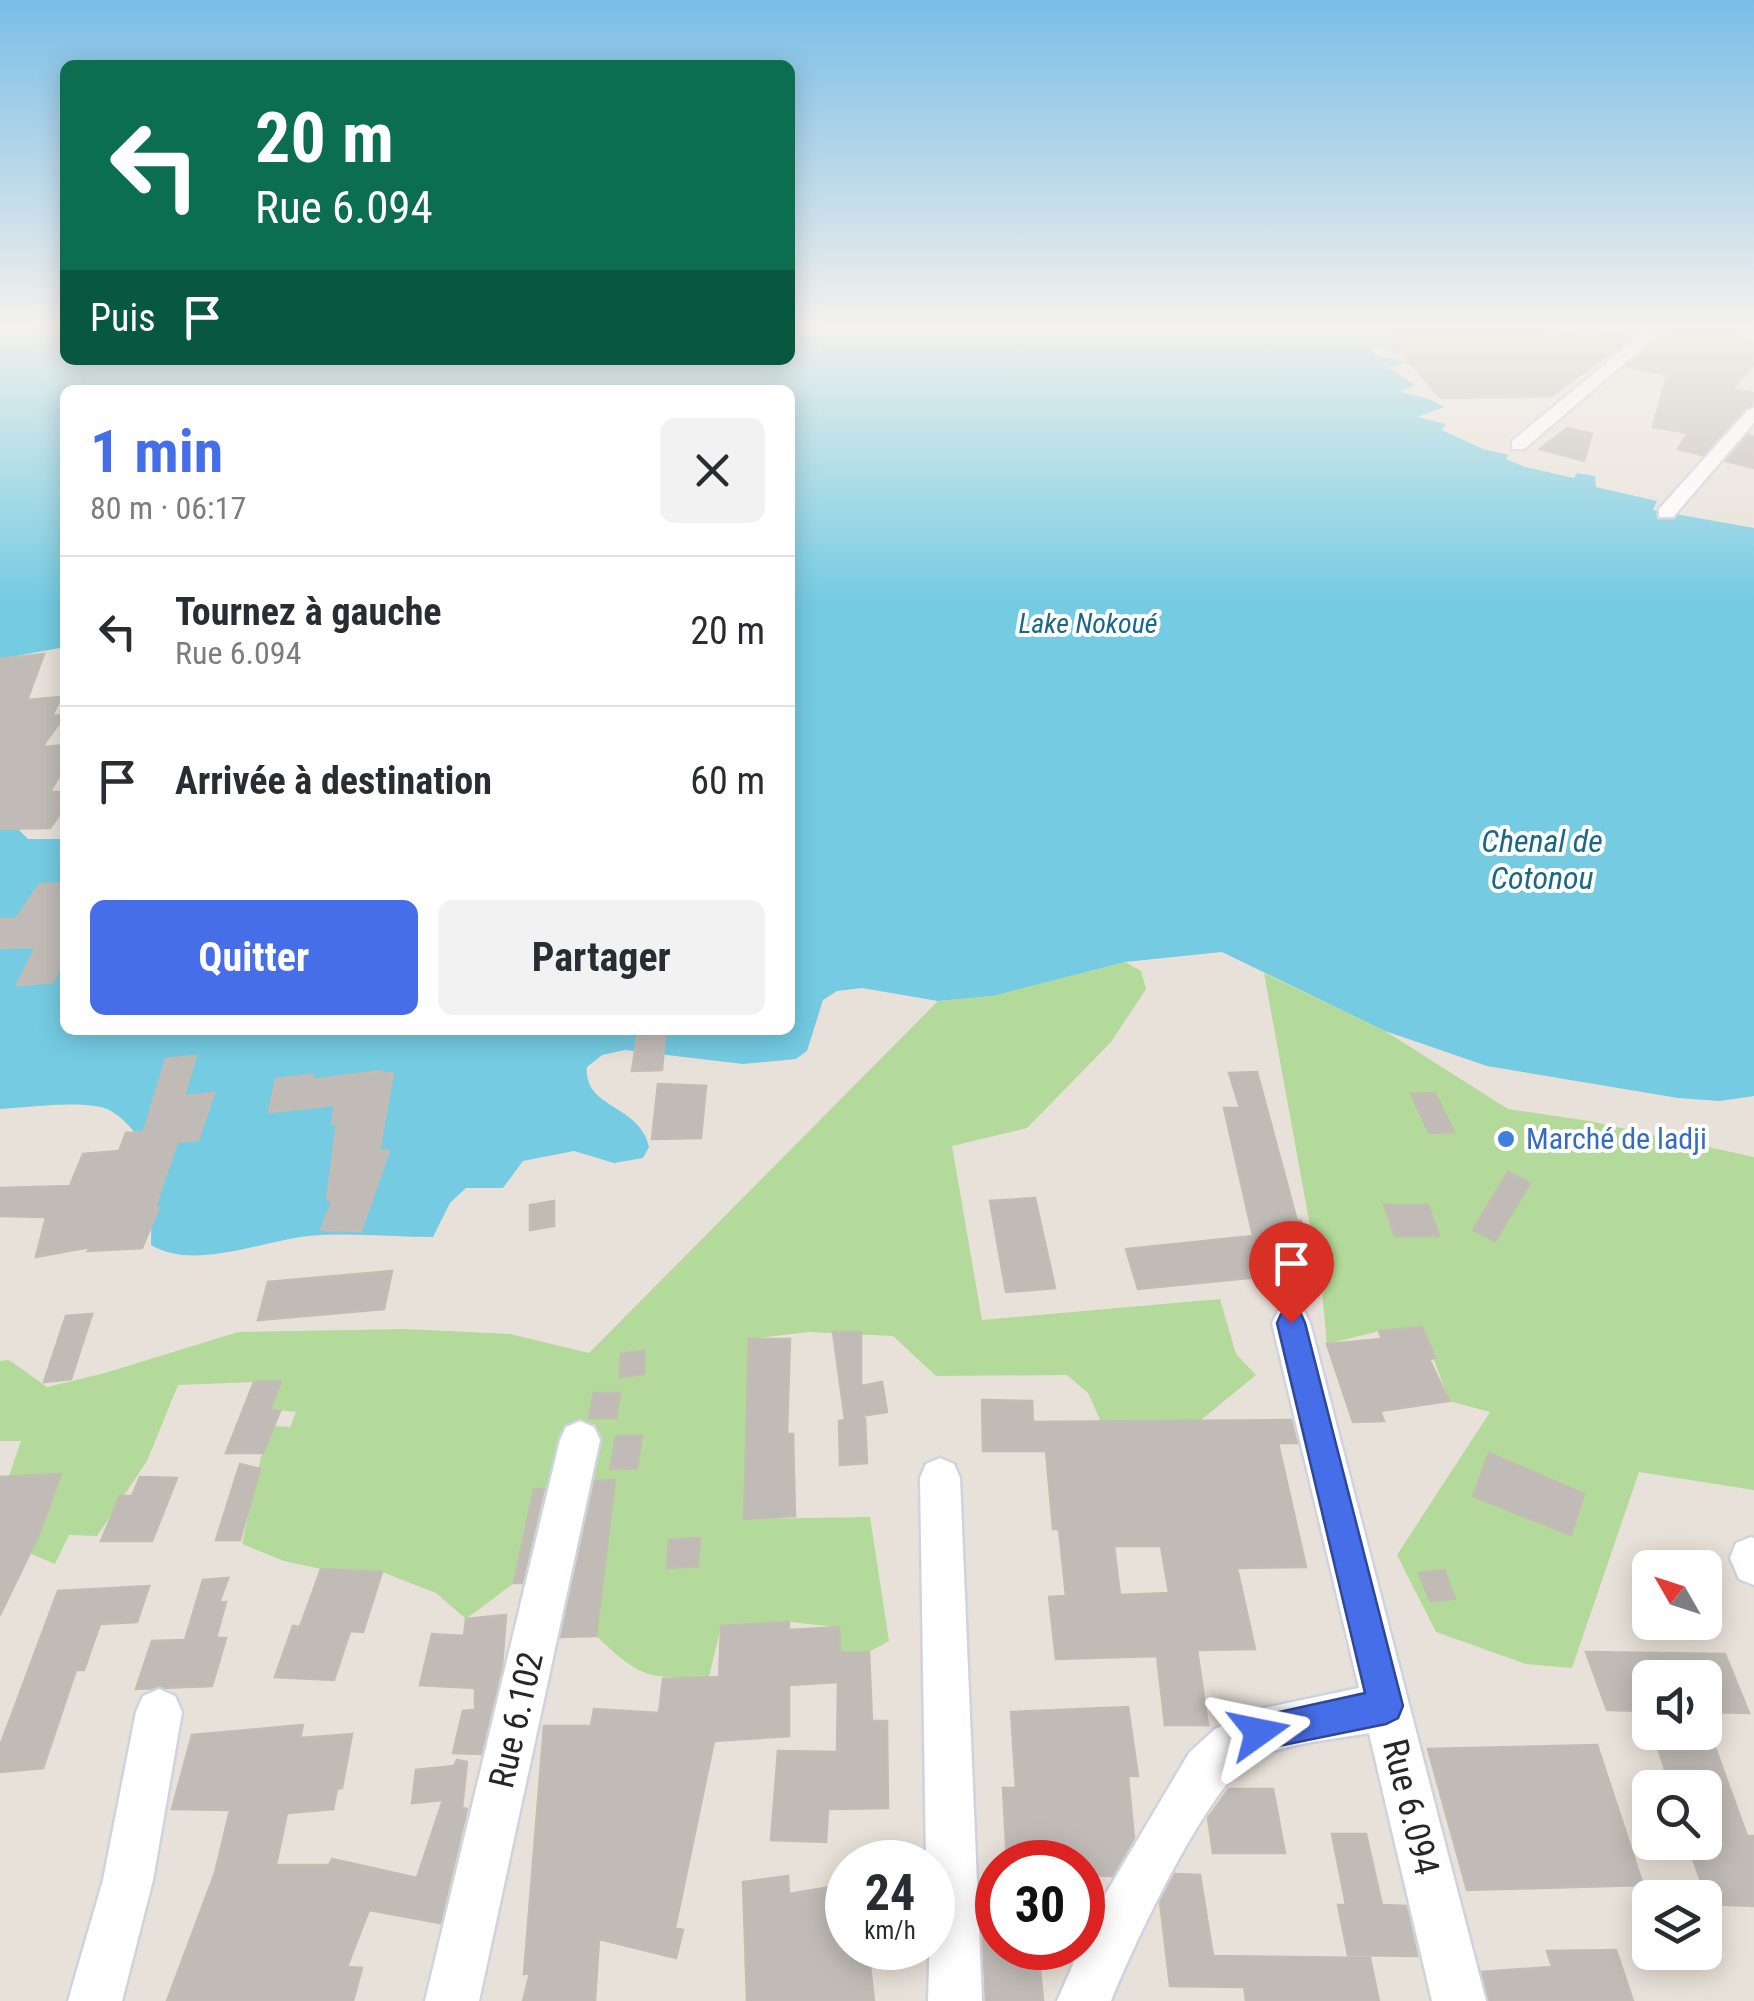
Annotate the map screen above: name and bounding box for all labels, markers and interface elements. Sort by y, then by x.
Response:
text: 20 m [255,97,394,179]
icon: left [90,100,220,230]
text: Rue 6.094 [255,181,433,234]
icon: arrive [175,290,230,345]
text: Puis [90,296,155,340]
text: 1 min [90,416,223,487]
button: close [660,418,765,523]
text: 80 m · 06:17 [90,489,246,527]
text: Tournez à gauche [175,590,442,634]
icon: left [90,604,145,659]
water label: Lake Nokoué [1018,607,1158,640]
text: 20 m [690,609,765,653]
text: Rue 6.094 [175,634,301,672]
icon: arrive [90,754,145,809]
text: Arrivée à destination [175,759,492,803]
text: 60 m [690,759,765,803]
water label: Chenal de Cotonou [1481,822,1603,897]
button: Quitter [90,900,418,1015]
button: Partager [438,900,765,1015]
place label: Marché de ladji [1526,1121,1707,1156]
marker: Marché de ladji [1495,1128,1517,1150]
pin [1249,1221,1334,1324]
icon: arrive [1264,1236,1319,1291]
north arrow [1632,1550,1722,1640]
map controls [1632,1550,1722,1970]
street label: Rue 6.102 [481,1648,552,1792]
button: sound [1632,1660,1722,1750]
position arrow [1207,1680,1311,1784]
street label: Rue 6.094 [1374,1735,1447,1879]
button: search [1632,1770,1722,1860]
speed limit sign: 30 [975,1840,1105,1970]
text: 24 [865,1864,915,1922]
button: layers [1632,1880,1722,1970]
text: km/h [864,1916,916,1945]

